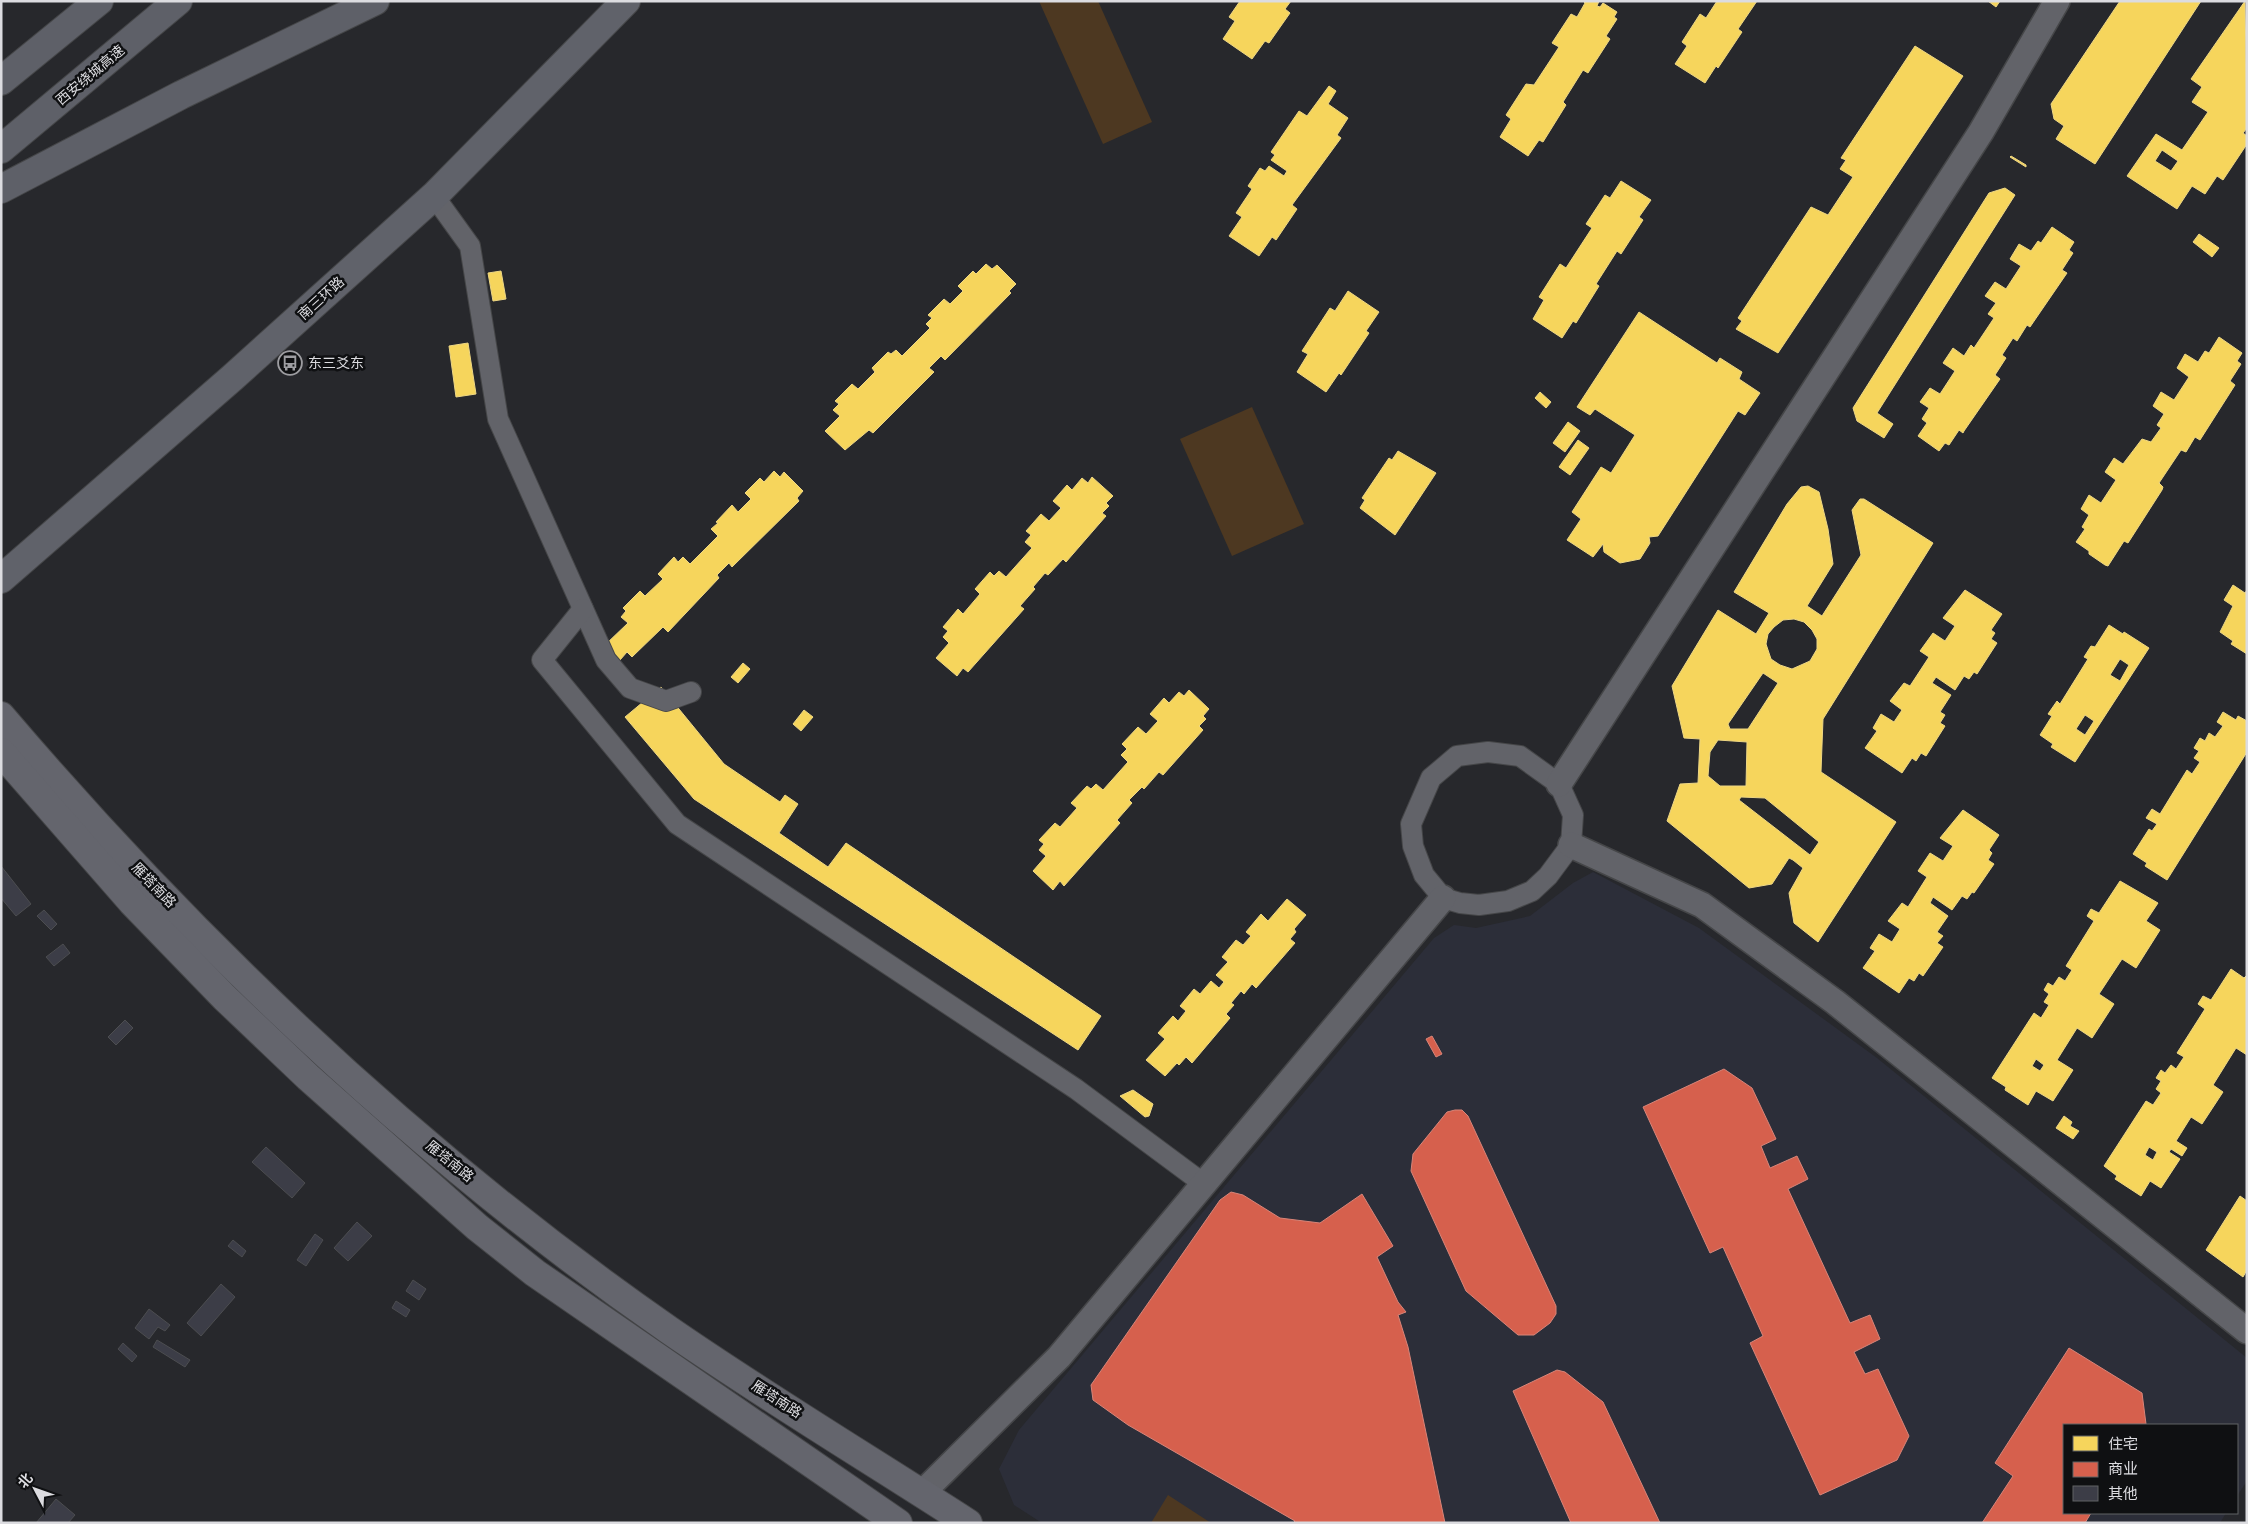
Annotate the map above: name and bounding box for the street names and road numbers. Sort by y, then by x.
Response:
street label: 西安绕城高速 [53,42,128,109]
street label: 南三环路 [295,273,348,323]
street label: 雁塔南路 [128,859,179,911]
street label: 雁塔南路 [423,1137,477,1186]
street label: 雁塔南路 [749,1377,805,1422]

